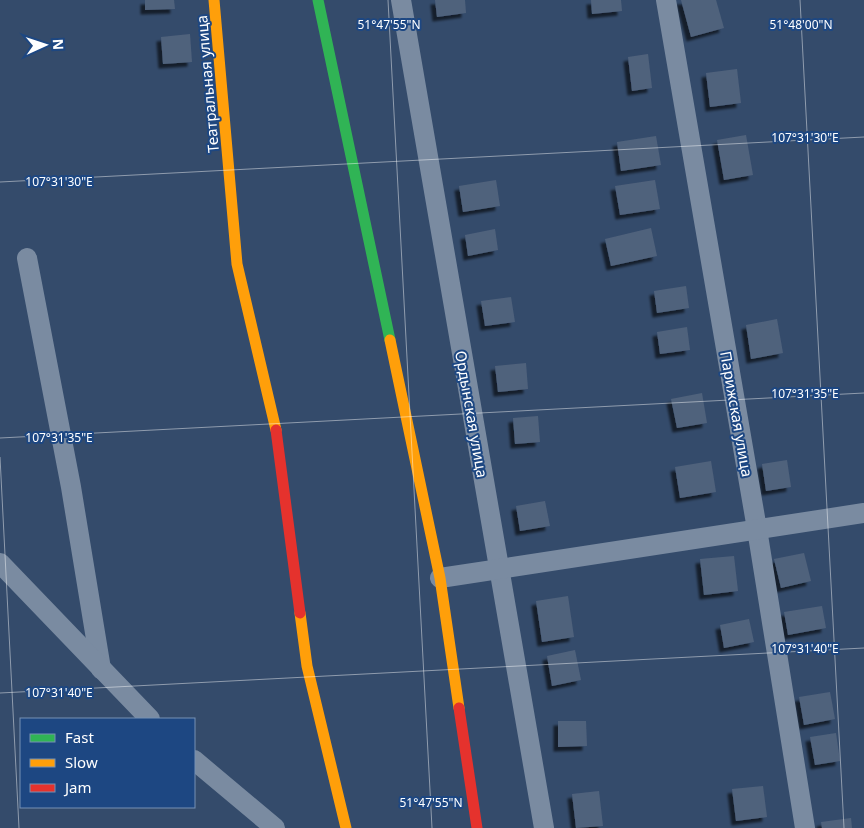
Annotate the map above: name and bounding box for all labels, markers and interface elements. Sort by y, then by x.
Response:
street label: Театральная улица [191,14,223,154]
text: 51°47'55"N [357,16,421,33]
text: 51°48'00"N [769,16,833,33]
north arrow [20,20,70,70]
text: N [49,38,68,50]
text: 107°31'30"E [771,129,839,146]
text: 107°31'30"E [25,173,93,190]
street label: Ордынская улица [451,349,493,479]
street label: Парижская улица [716,350,758,478]
text: 107°31'35"E [771,385,839,402]
text: 107°31'35"E [25,429,93,446]
text: 107°31'40"E [771,640,839,657]
text: 107°31'40"E [25,684,93,701]
legend [20,718,195,808]
text: Fast [65,727,94,747]
text: Slow [65,752,98,772]
text: Jam [63,777,92,797]
text: 51°47'55"N [399,794,463,811]

